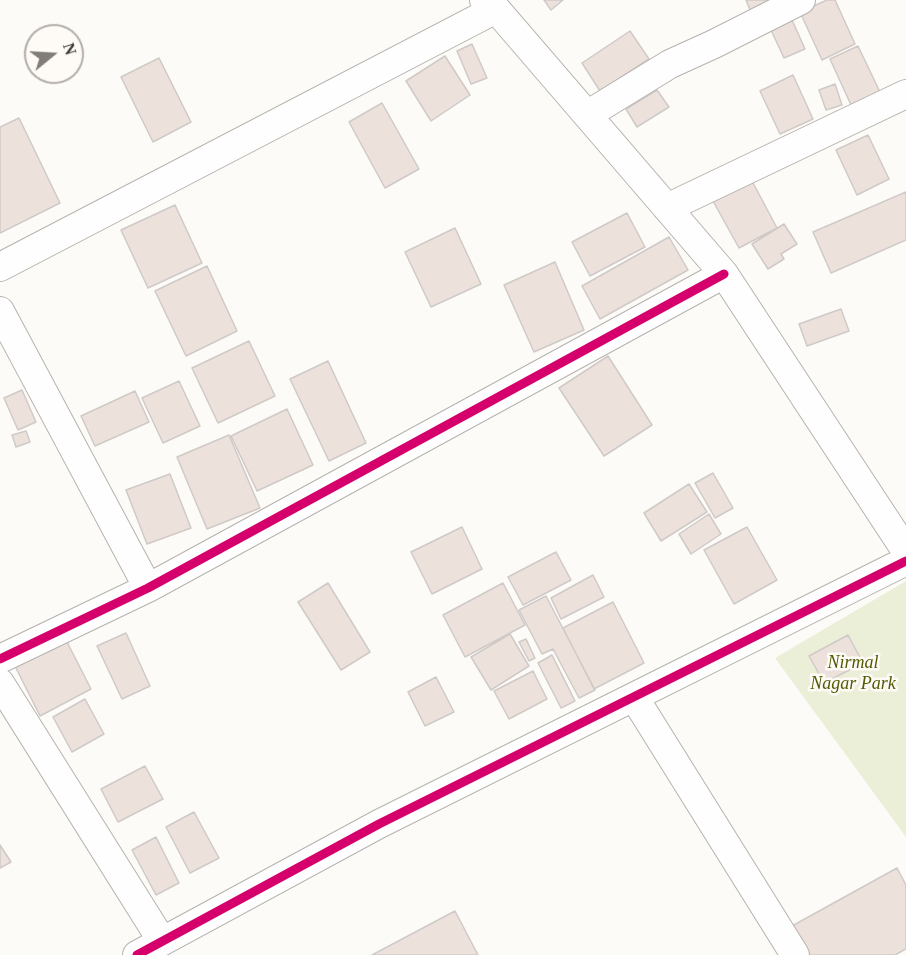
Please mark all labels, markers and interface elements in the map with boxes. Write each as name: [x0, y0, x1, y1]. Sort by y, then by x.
north arrow: [24, 24, 84, 84]
text: N: [60, 41, 80, 57]
park label: Nirmal Nagar Park: [810, 652, 896, 694]

